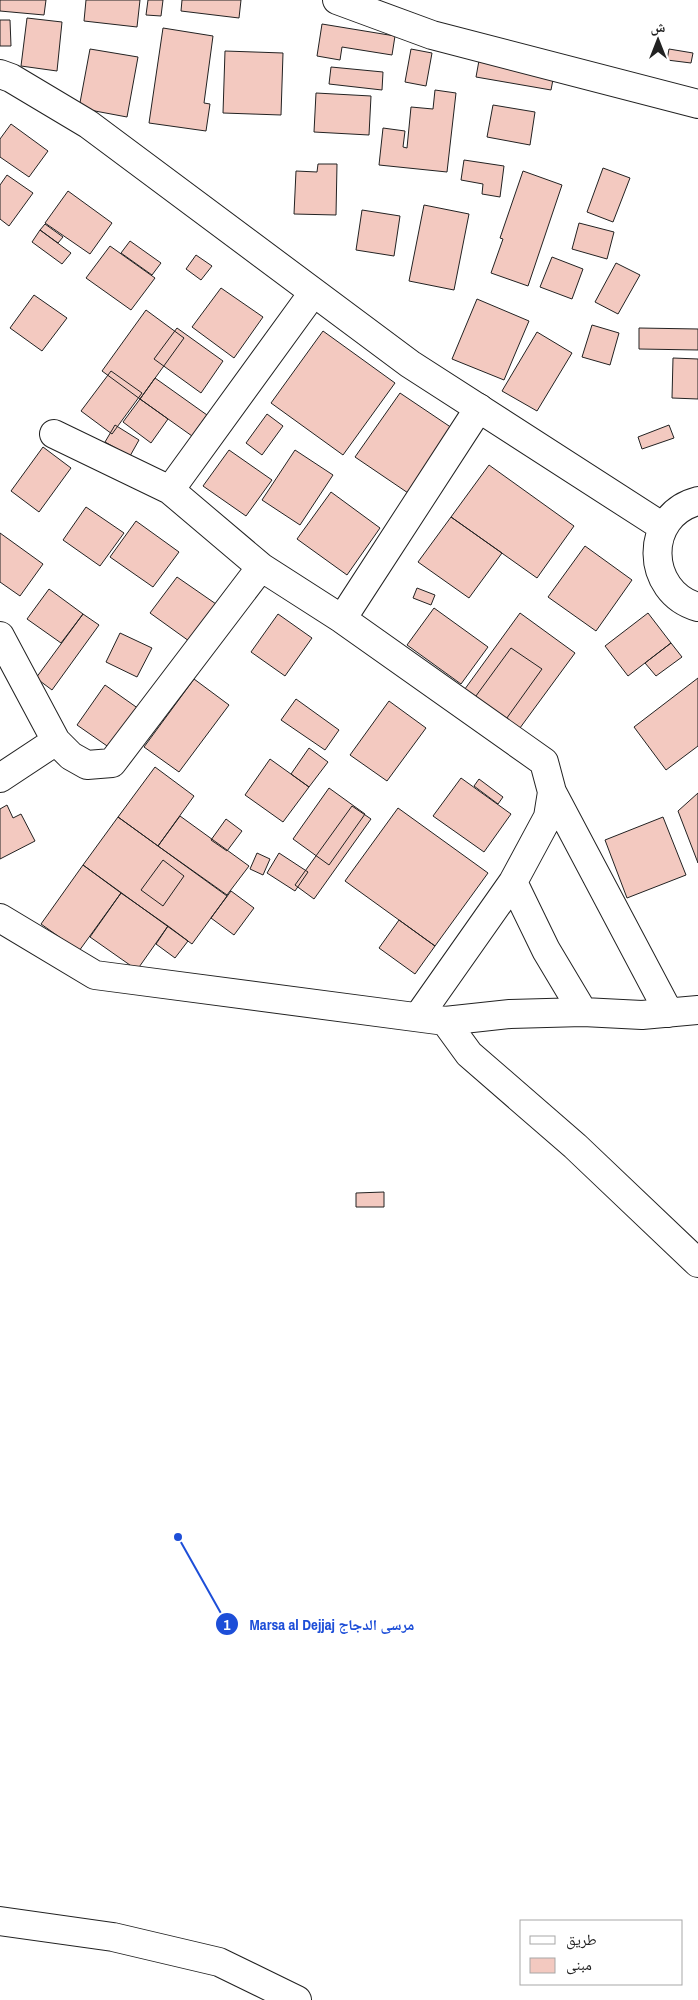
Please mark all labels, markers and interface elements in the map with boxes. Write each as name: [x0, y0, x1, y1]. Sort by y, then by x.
north arrow: [633, 15, 683, 65]
text: ش: [651, 18, 666, 36]
callout: Marsa al Dejjaj مرسى الدجاج: [215, 1609, 425, 1639]
text: 1: [224, 1614, 231, 1635]
text: Marsa al Dejjaj مرسى الدجاج: [250, 1614, 414, 1635]
legend: [520, 1920, 683, 1985]
text: طريق: [566, 1929, 597, 1950]
text: مبنى: [566, 1954, 592, 1975]

